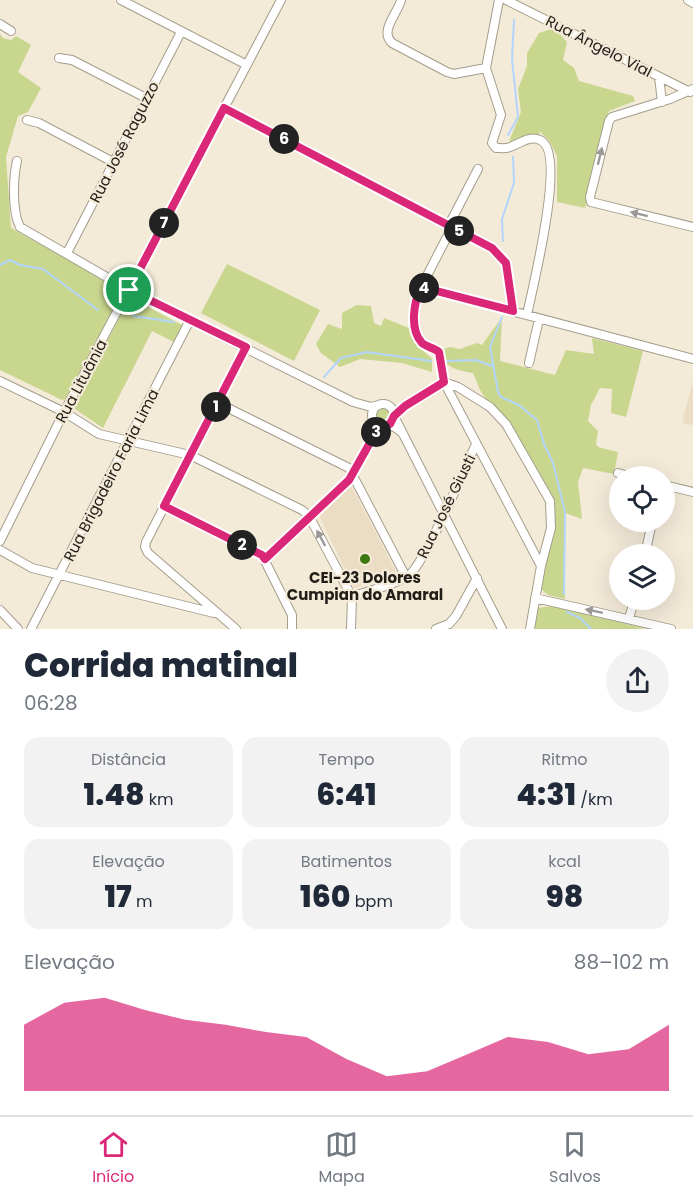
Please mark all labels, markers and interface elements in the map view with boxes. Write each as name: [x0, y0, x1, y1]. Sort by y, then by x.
street label: Rua Ângelo Vial: [542, 10, 656, 82]
street label: Rua José Raguzzo: [84, 78, 164, 206]
pin: 6: [269, 124, 299, 154]
text: 6: [279, 127, 289, 150]
one-way arrow: [596, 147, 605, 165]
pin: 7: [149, 208, 179, 238]
one-way arrow: [630, 208, 649, 218]
text: 7: [160, 211, 168, 234]
pin: 5: [444, 216, 474, 246]
text: 5: [454, 219, 464, 242]
pin: [103, 264, 154, 315]
icon: arrive: [112, 273, 145, 306]
pin: 4: [409, 273, 439, 303]
text: 4: [419, 276, 429, 299]
street label: Rua Lituânia: [50, 336, 112, 426]
street label: Rua Brigadeiro Faria Lima: [58, 385, 164, 565]
pin: 1: [201, 392, 231, 422]
text: 1: [213, 395, 219, 418]
pin: 3: [361, 417, 391, 447]
text: 3: [371, 420, 381, 443]
street label: Rua José Giusti: [412, 450, 480, 562]
map controls: [609, 466, 675, 610]
button: locate: [609, 466, 675, 532]
one-way arrow: [316, 529, 326, 546]
pin: 2: [227, 530, 257, 560]
text: 2: [237, 533, 247, 556]
button: layers: [609, 544, 675, 610]
marker: CEI-23 Dolores Cumpian do Amaral: [358, 552, 372, 566]
place label: CEI-23 Dolores Cumpian do Amaral: [287, 567, 443, 605]
one-way arrow: [585, 606, 603, 616]
text: Corrida matinal: [24, 642, 298, 689]
button: share: [606, 649, 669, 712]
text: 06:28: [24, 689, 78, 717]
text: Distância: [91, 748, 166, 771]
text: Tempo: [318, 748, 375, 771]
text: Ritmo: [541, 748, 588, 771]
text: 1.48: [84, 773, 144, 816]
text: 6:41: [316, 773, 377, 816]
text: 4:31: [516, 773, 576, 816]
text: km: [144, 788, 173, 811]
text: /km: [576, 788, 613, 811]
text: Elevação: [92, 850, 165, 873]
text: Batimentos: [301, 850, 392, 873]
text: kcal: [548, 850, 581, 873]
text: 17: [104, 875, 132, 918]
text: 160: [300, 875, 350, 918]
text: 98: [546, 875, 583, 918]
text: m: [132, 890, 153, 913]
text: bpm: [350, 890, 393, 913]
text: Elevação: [24, 948, 115, 976]
text: 88–102 m: [574, 948, 669, 976]
tab: Início: [92, 1128, 134, 1189]
tab: Mapa: [319, 1128, 365, 1189]
tab: Salvos: [549, 1128, 601, 1189]

